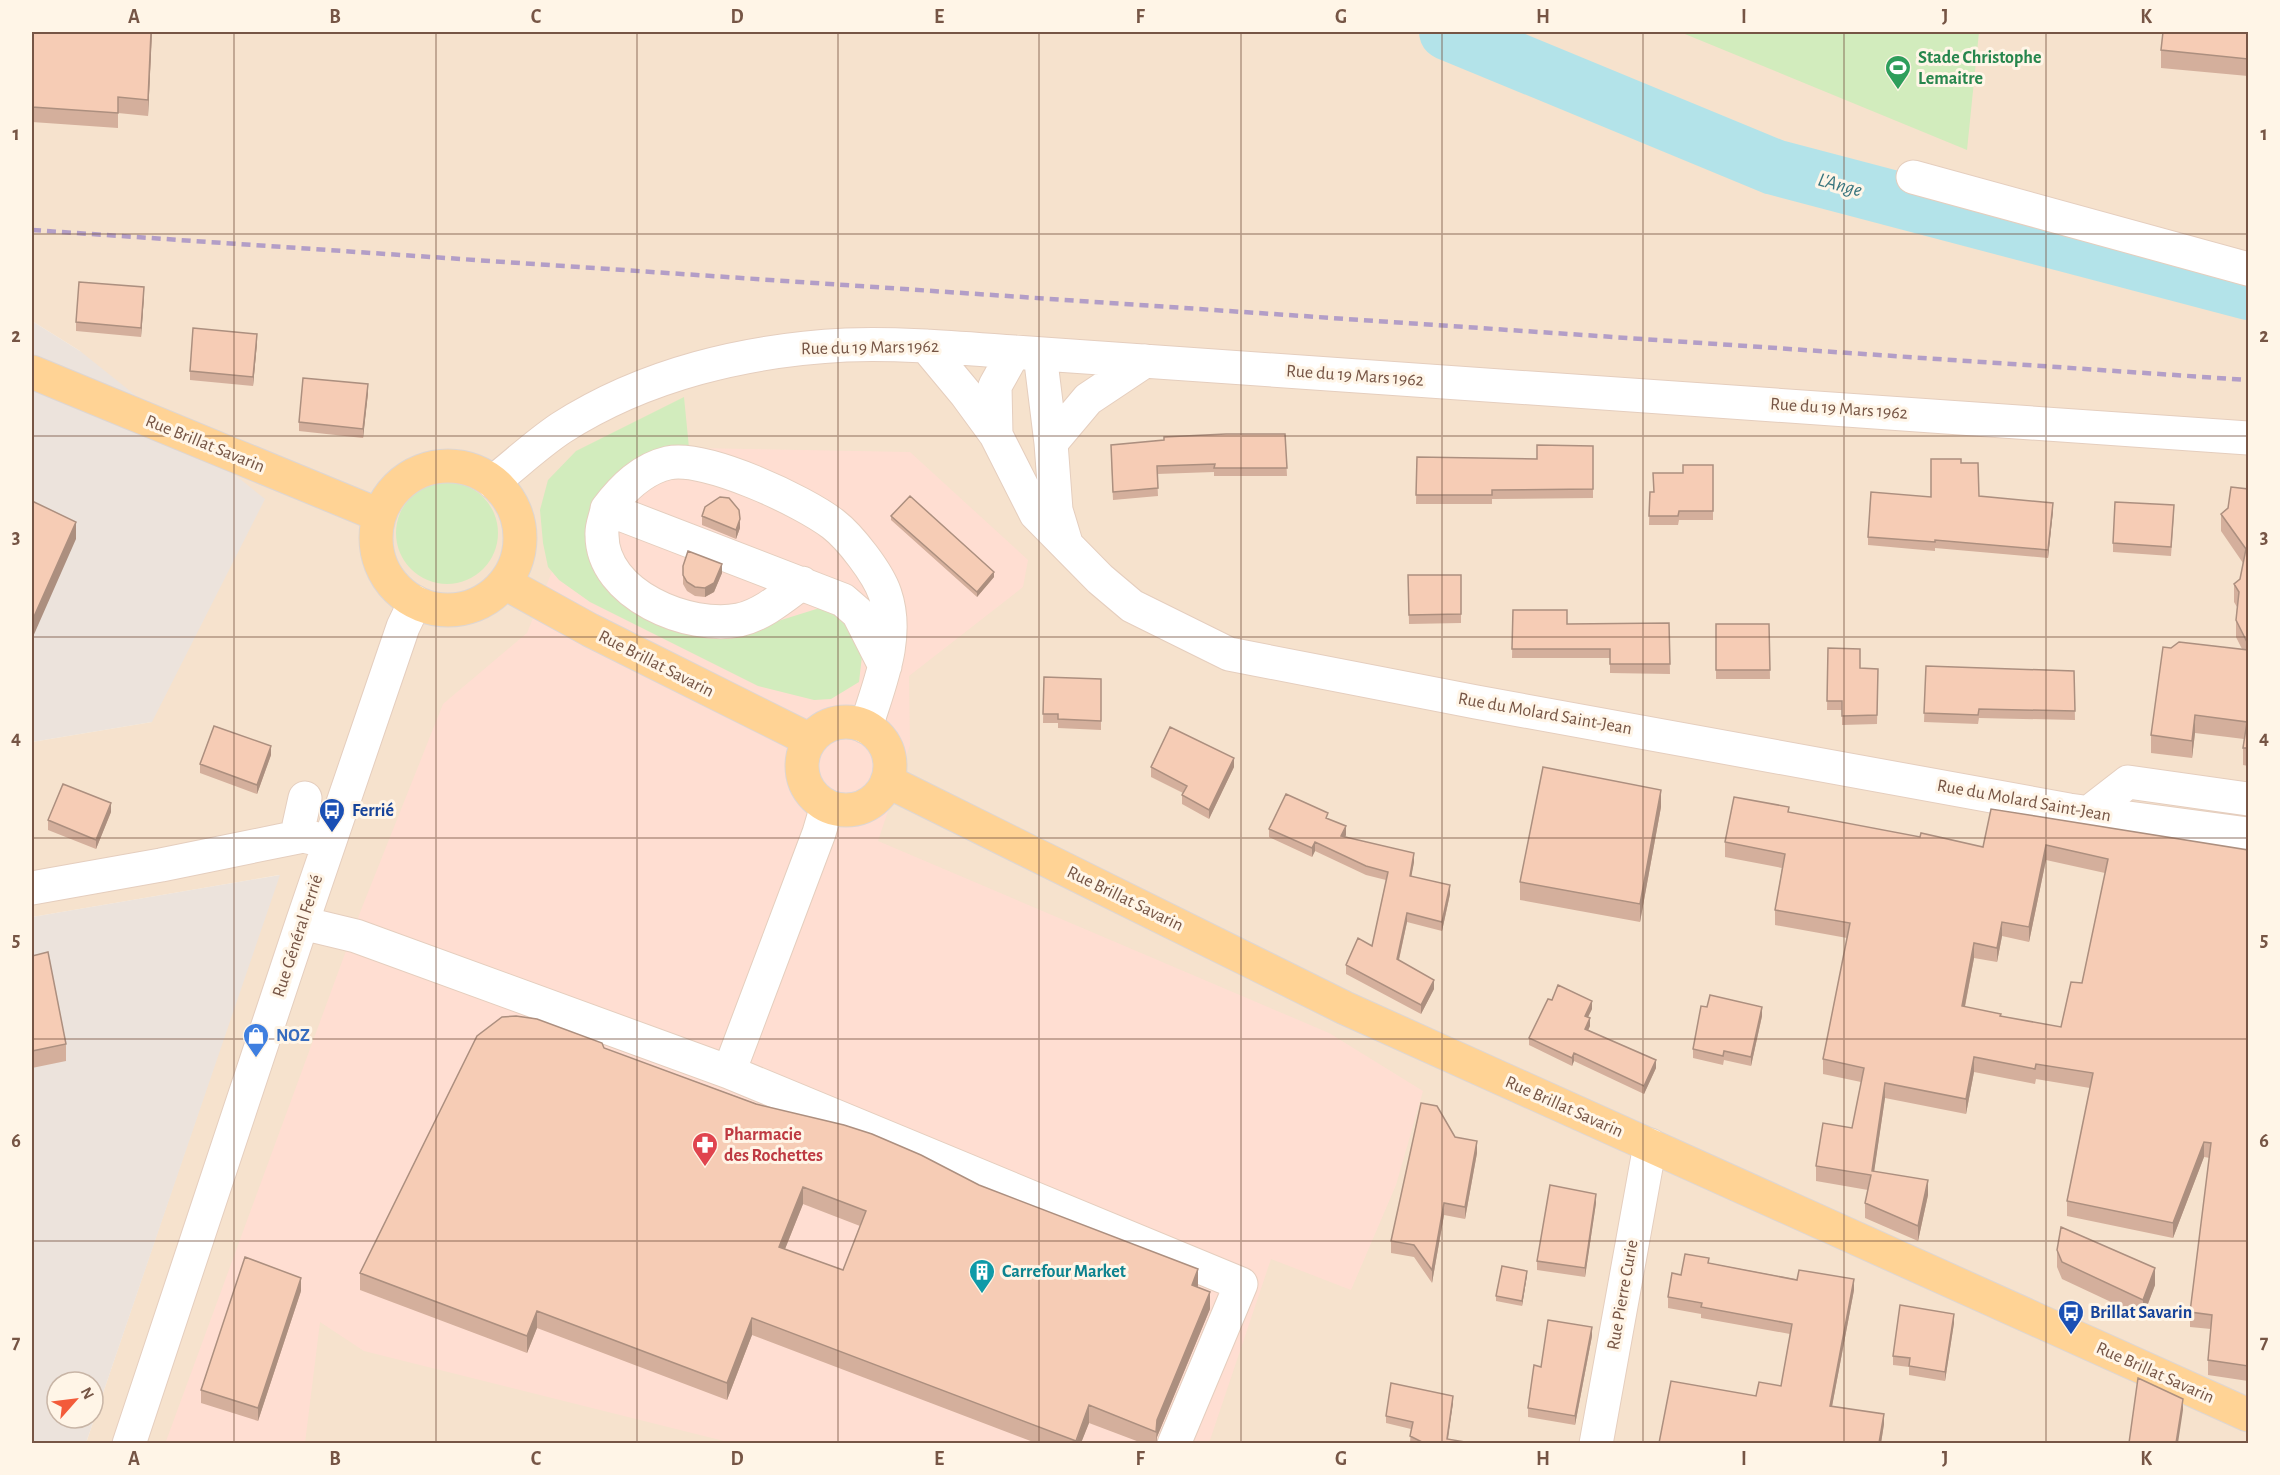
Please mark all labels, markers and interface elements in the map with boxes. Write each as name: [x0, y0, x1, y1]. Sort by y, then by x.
text: A: [128, 7, 140, 27]
text: B: [329, 7, 341, 27]
text: C: [531, 7, 542, 27]
text: D: [730, 7, 744, 27]
text: E: [934, 7, 944, 27]
text: F: [1135, 7, 1145, 27]
text: G: [1335, 7, 1347, 27]
text: H: [1536, 7, 1550, 27]
text: I: [1741, 7, 1747, 27]
text: J: [1942, 7, 1948, 27]
text: K: [2140, 7, 2152, 27]
place label: Stade Christophe Lemaitre: [1918, 49, 2041, 88]
sports icon: Stade Christophe Lemaitre: [1883, 53, 1913, 91]
text: 1: [12, 124, 20, 144]
text: 1: [2260, 124, 2268, 144]
water label: L'Ange: [1816, 170, 1865, 201]
text: 2: [11, 326, 21, 346]
text: 2: [2259, 326, 2269, 346]
street label: Rue du 19 Mars 1962: [801, 338, 939, 358]
street label: Rue du 19 Mars 1962: [1286, 362, 1424, 390]
street label: Rue du 19 Mars 1962: [1770, 395, 1908, 423]
street label: Rue Brillat Savarin: [143, 412, 267, 476]
text: 3: [12, 527, 20, 547]
text: 3: [2260, 527, 2268, 547]
street label: Rue Brillat Savarin: [595, 627, 717, 701]
street label: Rue du Molard Saint-Jean: [1457, 690, 1633, 738]
text: 4: [11, 728, 21, 748]
text: 4: [2259, 728, 2269, 748]
street label: Rue du Molard Saint-Jean: [1936, 777, 2112, 825]
bus stop icon: Ferrié: [317, 796, 347, 834]
place label: Ferrié: [352, 802, 394, 820]
street label: Rue Brillat Savarin: [1064, 863, 1186, 935]
street label: Rue Général Ferrié: [270, 873, 326, 999]
text: 5: [12, 930, 20, 950]
text: 5: [2260, 930, 2268, 950]
shop icon: NOZ: [241, 1021, 271, 1059]
place label: NOZ: [276, 1027, 310, 1045]
street label: Rue Brillat Savarin: [1502, 1073, 1626, 1141]
place label: Pharmacie des Rochettes: [724, 1126, 823, 1165]
pharmacy icon: Pharmacie des Rochettes: [690, 1130, 720, 1168]
text: 6: [11, 1131, 21, 1151]
text: 6: [2259, 1131, 2269, 1151]
street label: Rue Pierre Curie: [1604, 1239, 1642, 1351]
building icon: Carrefour Market: [967, 1257, 997, 1295]
place label: Carrefour Market: [1002, 1263, 1126, 1281]
bus stop icon: Brillat Savarin: [2056, 1298, 2086, 1336]
place label: Brillat Savarin: [2090, 1304, 2192, 1322]
text: 7: [12, 1332, 21, 1352]
text: 7: [2260, 1332, 2269, 1352]
street label: Rue Brillat Savarin: [2093, 1339, 2217, 1407]
north arrow: [45, 1370, 105, 1430]
text: N: [78, 1385, 97, 1402]
text: A: [128, 1449, 140, 1469]
text: B: [329, 1449, 341, 1469]
text: C: [531, 1449, 542, 1469]
text: D: [730, 1449, 744, 1469]
text: E: [934, 1449, 944, 1469]
text: F: [1135, 1449, 1145, 1469]
text: G: [1335, 1449, 1347, 1469]
text: H: [1536, 1449, 1550, 1469]
text: I: [1741, 1449, 1747, 1469]
text: J: [1942, 1449, 1948, 1469]
text: K: [2140, 1449, 2152, 1469]

